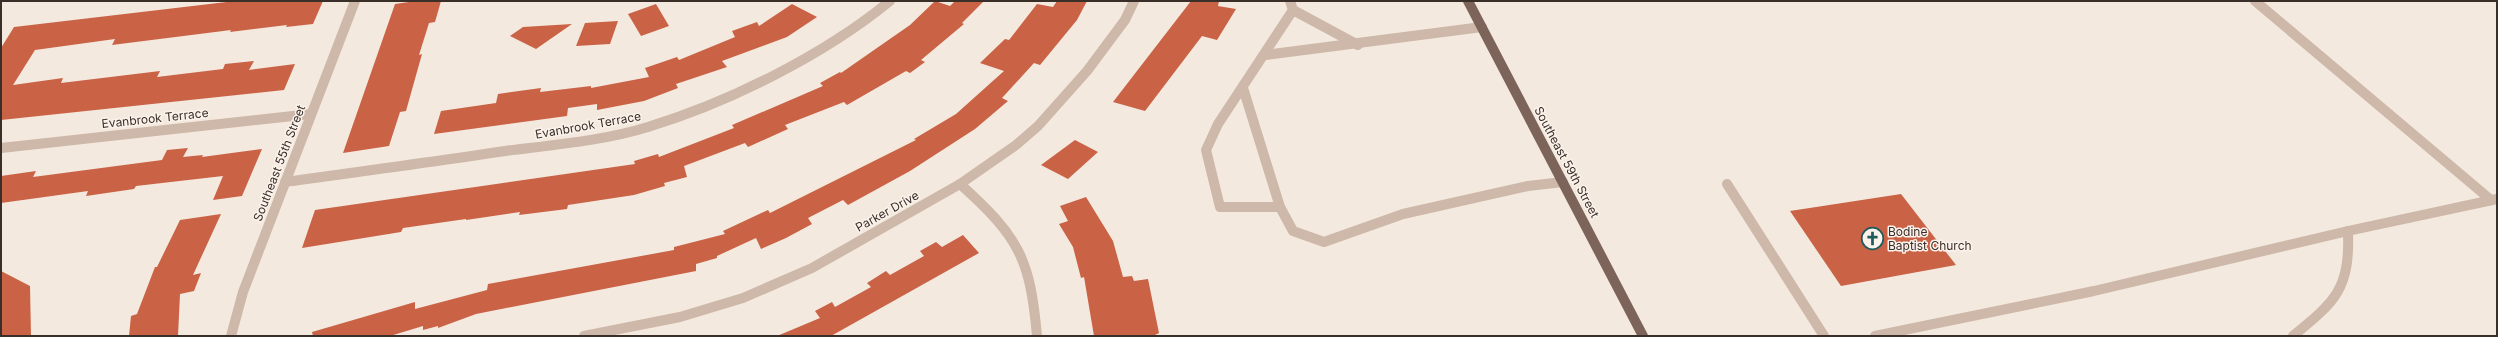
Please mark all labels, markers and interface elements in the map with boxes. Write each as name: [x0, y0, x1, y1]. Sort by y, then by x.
street label: Southeast 55th Street: [250, 103, 308, 223]
street label: Southeast 59th Street: [1531, 104, 1603, 220]
street label: Evanbrook Terrace: [101, 105, 209, 131]
street label: Evanbrook Terrace: [534, 108, 642, 142]
street label: Parker Drive: [853, 187, 921, 235]
place label: Bodine Baptist Church: [1888, 224, 1972, 253]
church icon: Bodine Baptist Church: [1859, 225, 1885, 251]

